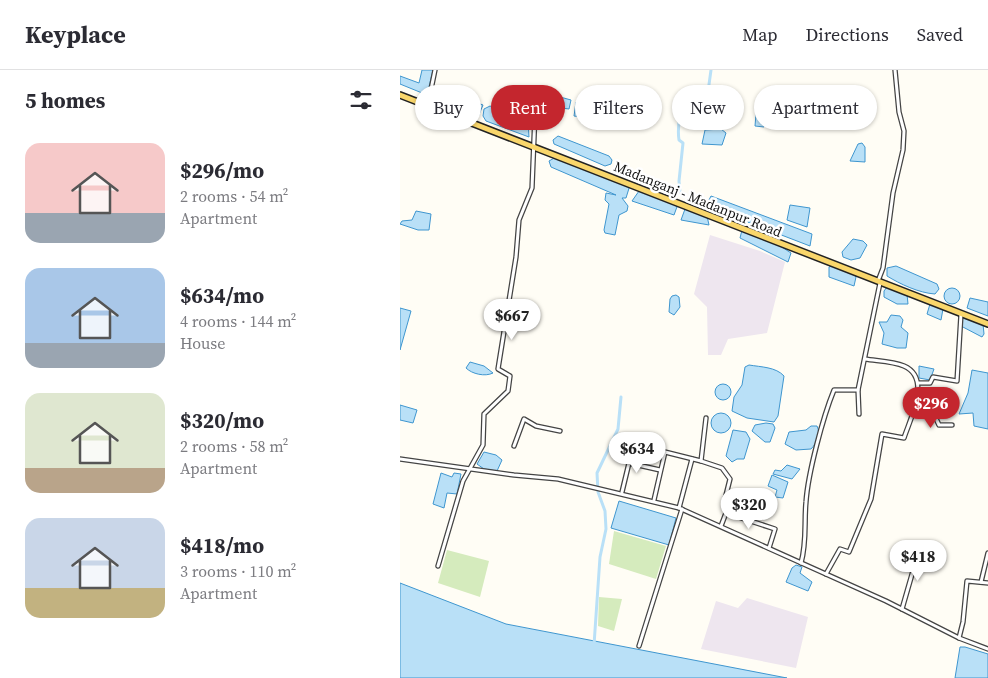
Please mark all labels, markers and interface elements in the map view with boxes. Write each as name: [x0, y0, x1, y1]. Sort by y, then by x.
text: Keyplace: [25, 18, 126, 51]
text: Map: [742, 22, 778, 47]
text: Directions: [806, 22, 889, 47]
text: Saved: [917, 22, 963, 47]
chip: Buy: [415, 85, 481, 130]
chip: Rent: [491, 85, 565, 130]
chip: Filters: [575, 85, 662, 130]
chip: New: [672, 85, 744, 130]
chip: Apartment: [754, 85, 877, 130]
text: 5 homes: [25, 86, 105, 115]
icon: filters: [347, 86, 375, 114]
text: $296/mo: [180, 156, 264, 185]
street label: Madanganj - Madanpur Road: [611, 156, 785, 242]
icon: home: [65, 163, 125, 223]
text: 2 rooms · 54 m²: [180, 185, 288, 207]
text: Apartment: [180, 207, 257, 229]
text: $634/mo: [180, 281, 264, 310]
icon: home: [65, 288, 125, 348]
pin: $667: [482, 298, 542, 341]
text: $667: [495, 304, 529, 326]
text: 4 rooms · 144 m²: [180, 310, 296, 332]
text: House: [180, 332, 225, 354]
pin: $296: [901, 386, 961, 429]
text: $296: [914, 392, 948, 414]
text: $320/mo: [180, 406, 264, 435]
icon: home: [65, 413, 125, 473]
pin: $634: [607, 432, 667, 474]
text: 2 rooms · 58 m²: [180, 435, 288, 457]
text: $634: [620, 437, 654, 459]
text: Apartment: [180, 457, 257, 479]
pin: $320: [719, 488, 779, 530]
text: $320: [732, 493, 766, 515]
text: $418/mo: [180, 531, 264, 560]
icon: home: [65, 538, 125, 598]
pin: $418: [888, 540, 948, 582]
text: $418: [901, 545, 935, 567]
text: 3 rooms · 110 m²: [180, 560, 296, 582]
text: Apartment: [180, 582, 257, 604]

